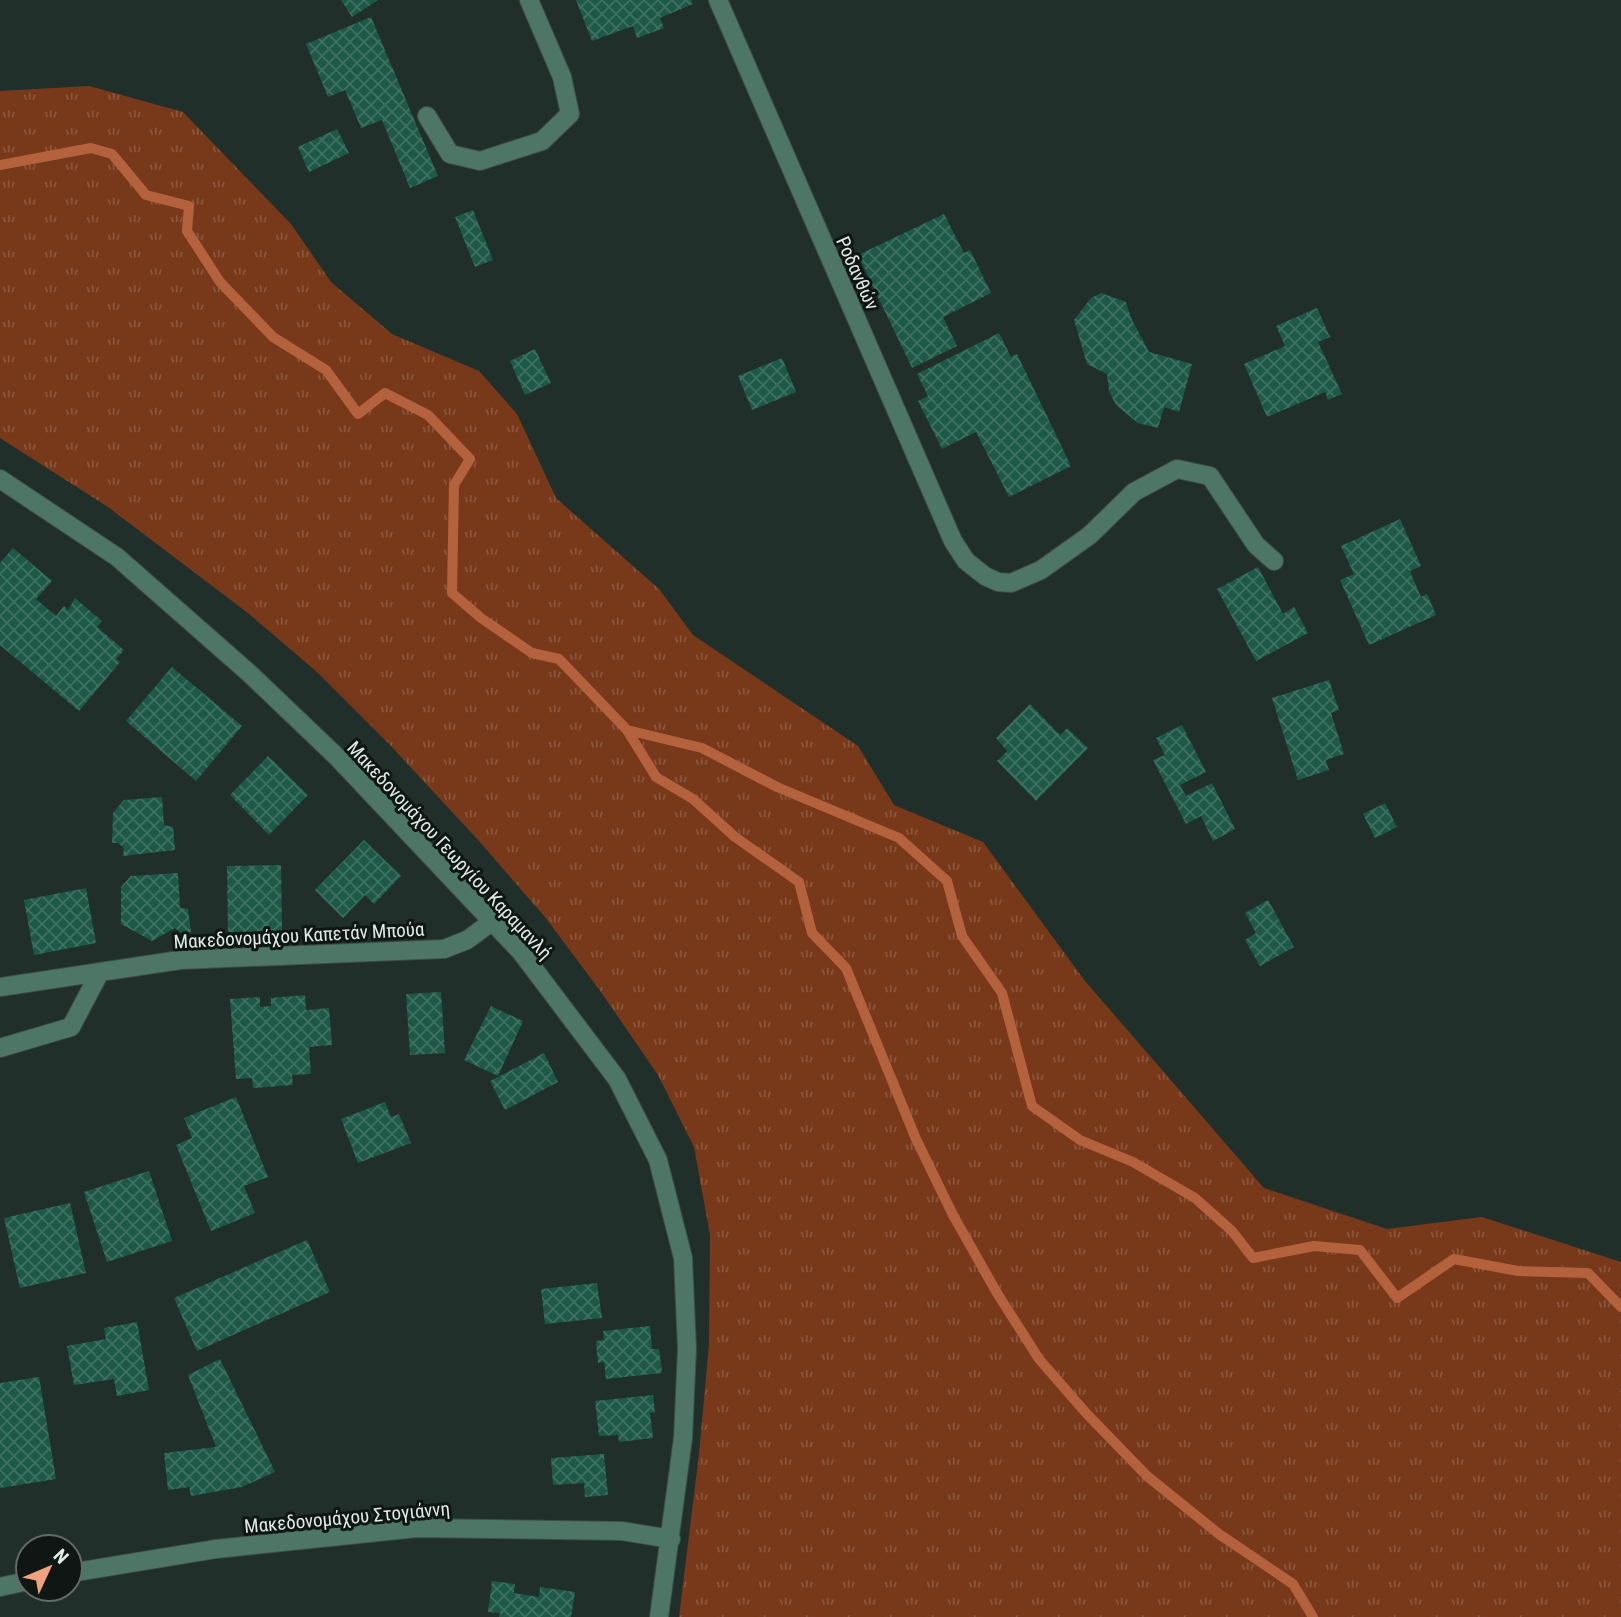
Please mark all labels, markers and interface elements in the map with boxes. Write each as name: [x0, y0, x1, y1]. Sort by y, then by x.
street label: Ροδανθών: [831, 233, 884, 314]
street label: Μακεδονομάχου Γεωργίου Καραμανλή: [342, 736, 557, 964]
street label: Μακεδονομάχου Καπετάν Μπούα: [173, 917, 425, 954]
street label: Μακεδονομάχου Στογιάννη: [243, 1497, 451, 1538]
north arrow: [14, 1533, 84, 1603]
text: N: [49, 1544, 73, 1569]

